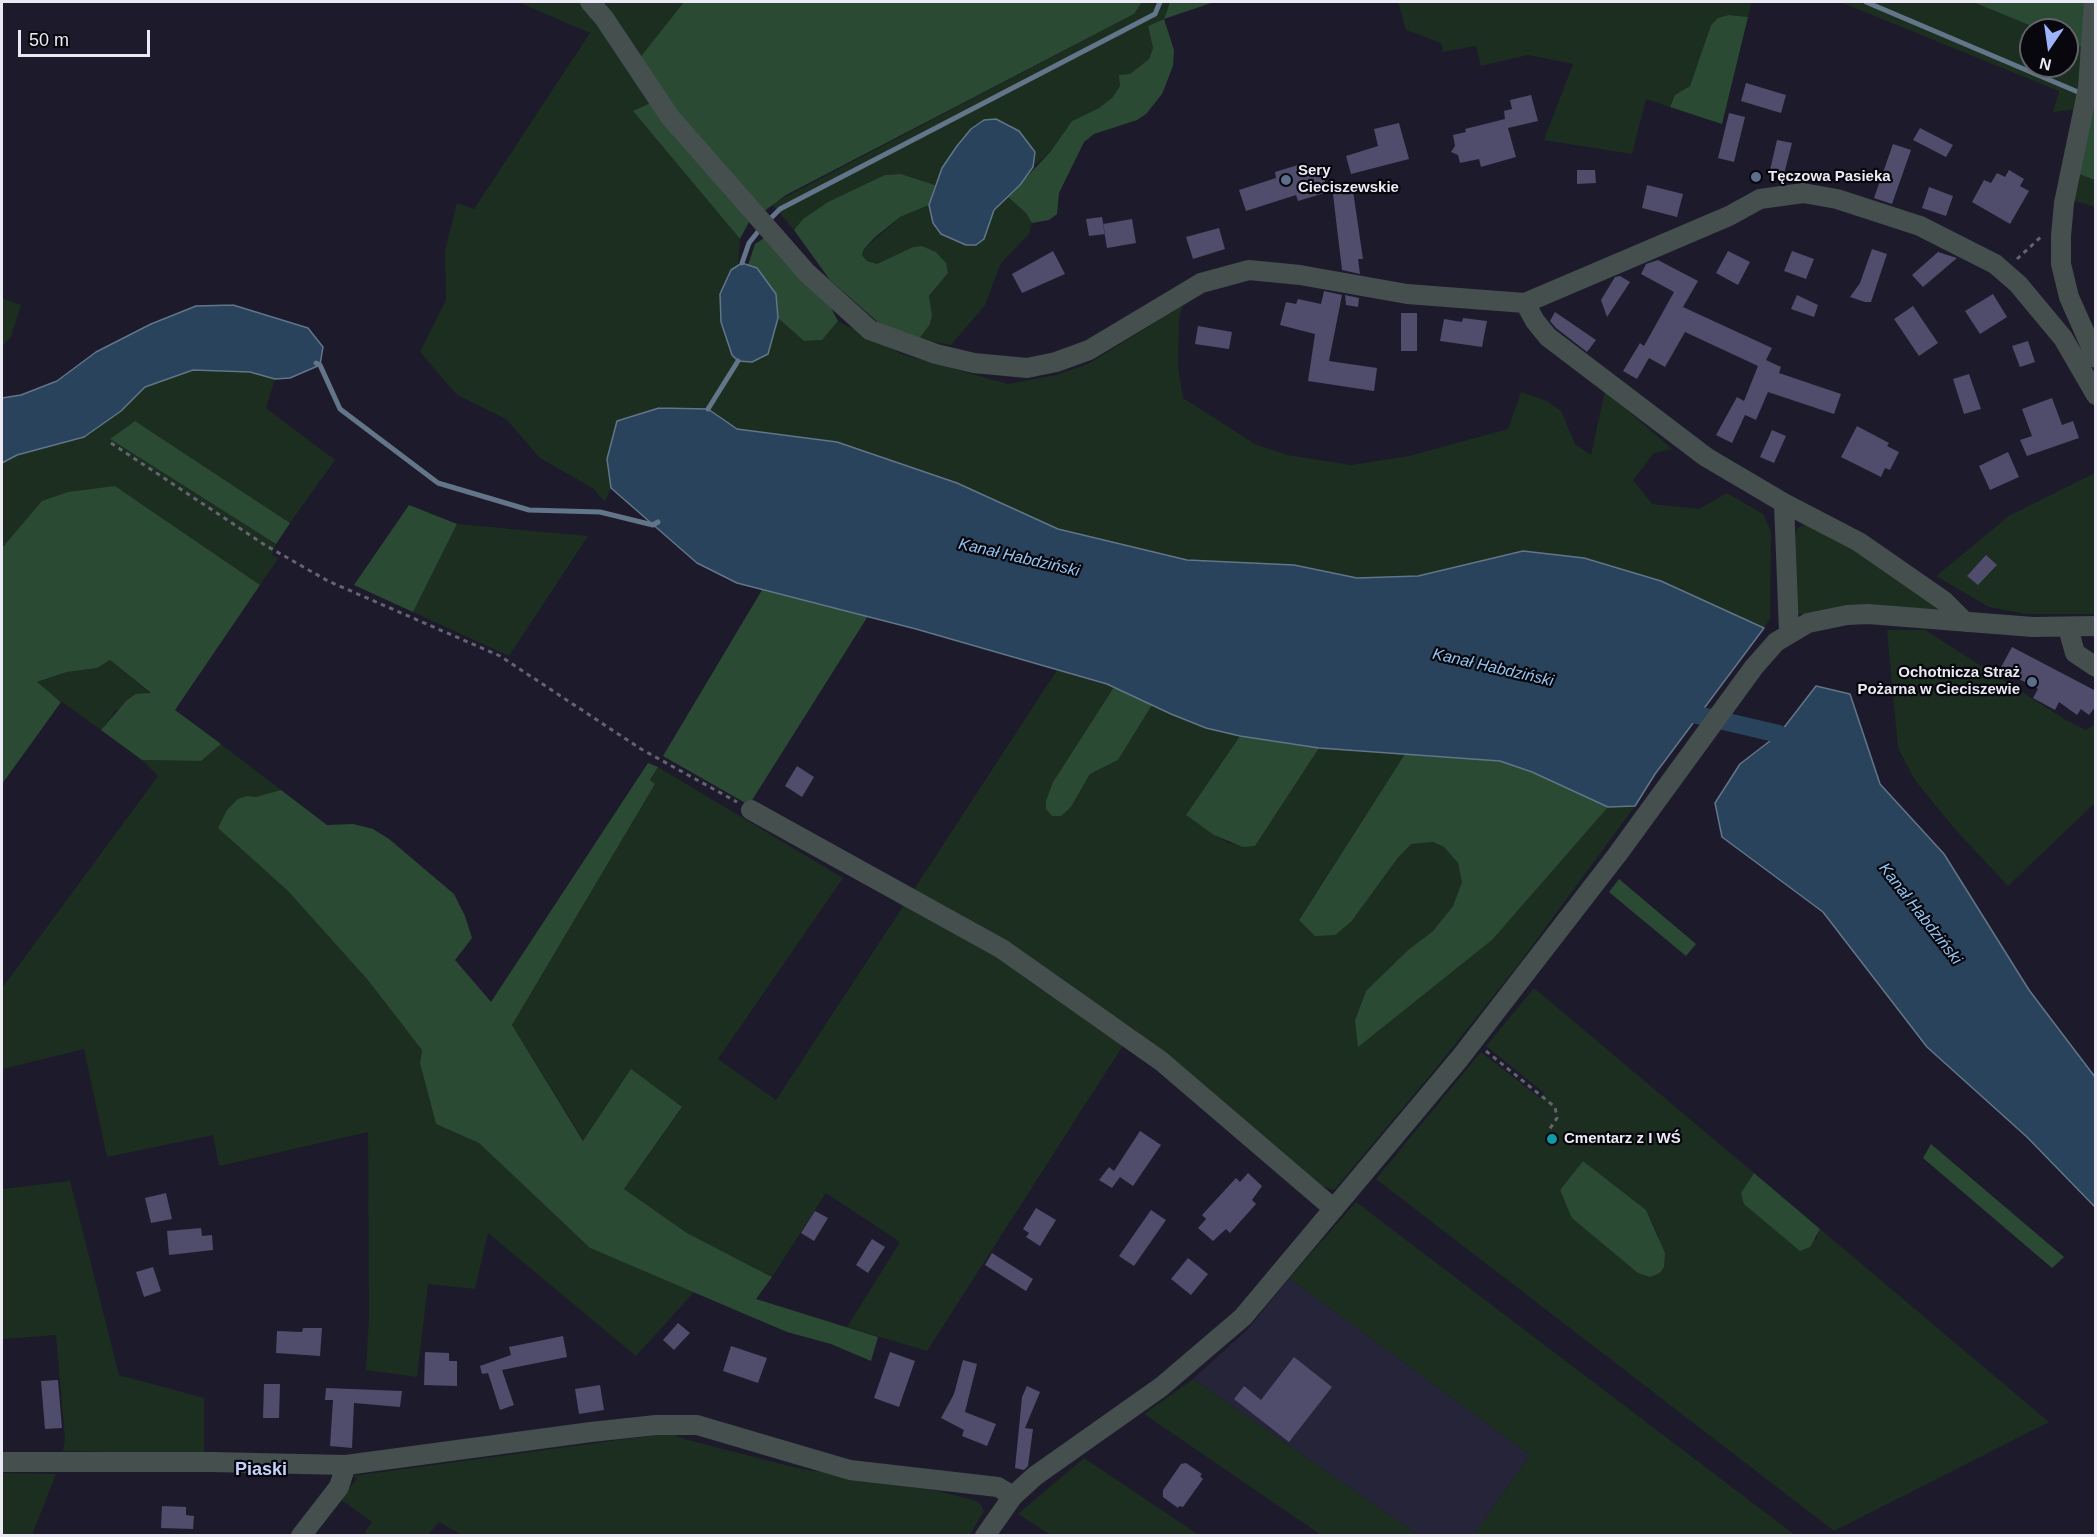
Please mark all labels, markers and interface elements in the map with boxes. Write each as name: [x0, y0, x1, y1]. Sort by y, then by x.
scale bar: [21, 18, 153, 56]
north arrow: [2019, 18, 2079, 78]
text: 50 m: [29, 30, 69, 50]
text: N: [2038, 54, 2053, 74]
place label: Sery Cieciszewskie: [1298, 162, 1399, 197]
place label: Tęczowa Pasieka: [1768, 168, 1891, 186]
marker: Tęczowa Pasieka: [1749, 170, 1763, 184]
marker: Sery Cieciszewskie: [1279, 173, 1293, 187]
water label: Kanał Habdziński: [957, 535, 1081, 581]
water label: Kanał Habdziński: [1431, 645, 1555, 691]
place label: Ochotnicza Straż Pożarna w Cieciszewie: [1857, 664, 2020, 699]
marker: Ochotnicza Straż Pożarna w Cieciszewie: [2025, 675, 2039, 689]
water label: Kanał Habdziński: [1874, 859, 1966, 969]
place label: Cmentarz z I WŚ: [1564, 1130, 1681, 1148]
marker: Cmentarz z I WŚ: [1545, 1132, 1559, 1146]
district label: Piaski: [235, 1459, 287, 1481]

